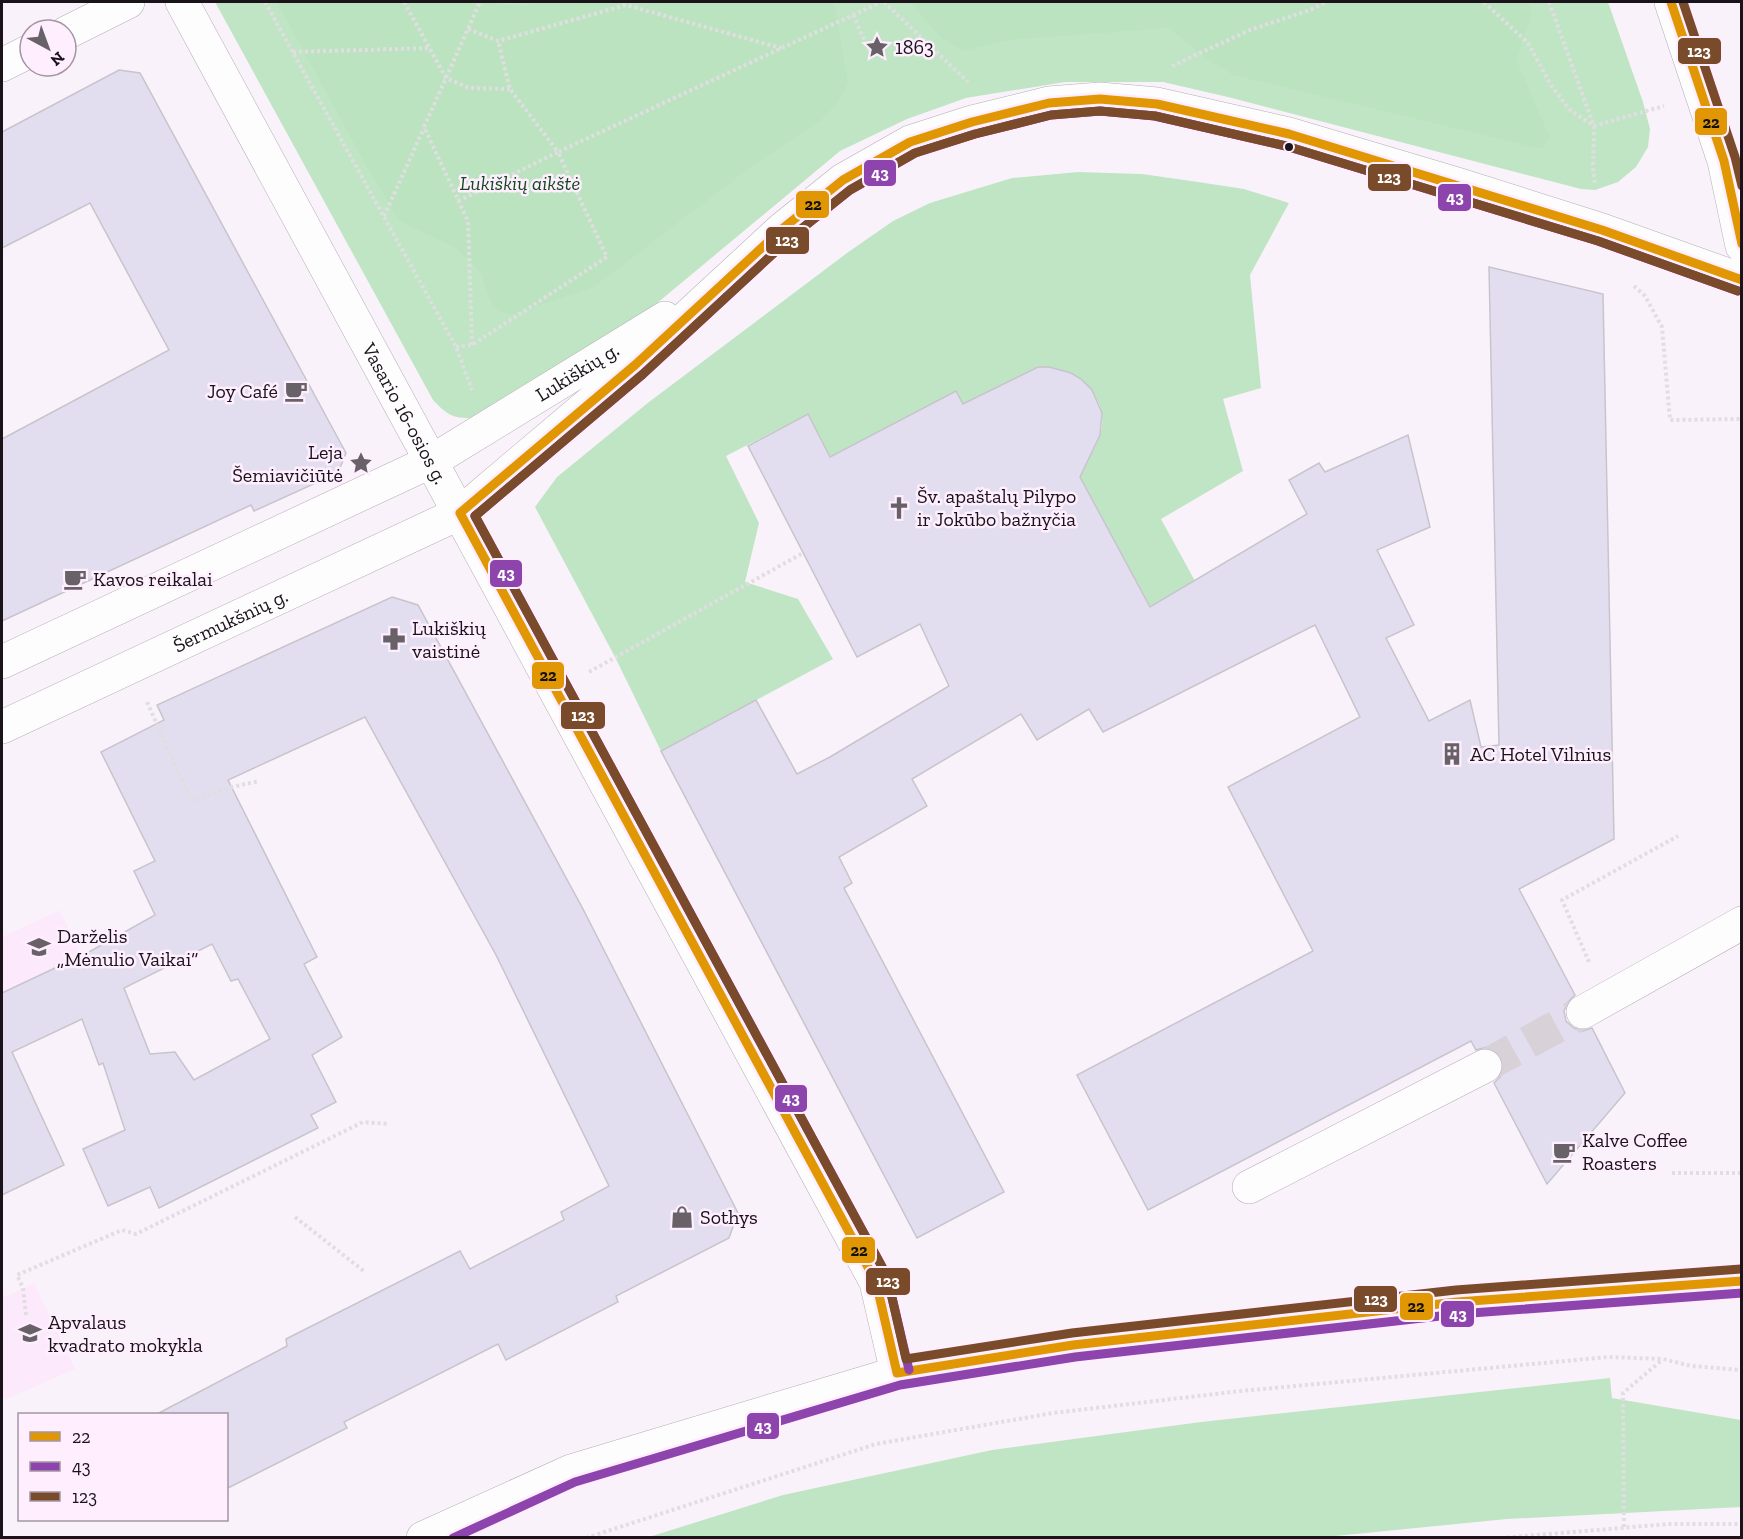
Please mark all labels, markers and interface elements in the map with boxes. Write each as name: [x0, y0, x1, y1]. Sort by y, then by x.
north arrow: [18, 18, 78, 78]
place icon: 1863: [864, 34, 890, 60]
place label: 1863: [895, 35, 934, 59]
line badge: 123: [1677, 37, 1722, 65]
text: 123: [1687, 42, 1711, 61]
text: N: [47, 48, 68, 70]
line badge: 22: [1694, 107, 1728, 136]
text: 22: [1702, 113, 1720, 132]
unlabelled marker: [1283, 141, 1295, 153]
line badge: 43: [863, 159, 897, 187]
line badge: 123: [1367, 163, 1412, 192]
text: 43: [871, 164, 889, 183]
text: 123: [1377, 168, 1401, 187]
park label: Lukiškių aikštė: [460, 171, 580, 195]
line badge: 43: [1437, 183, 1472, 212]
text: 43: [1446, 188, 1464, 207]
line badge: 22: [795, 190, 830, 219]
text: 22: [804, 195, 822, 214]
line badge: 123: [765, 226, 810, 255]
text: 123: [775, 231, 799, 250]
street label: Lukiškių g.: [531, 337, 623, 407]
street label: Vasario 16-osios g.: [357, 338, 453, 488]
cafe icon: Joy Café: [283, 378, 309, 404]
place label: Joy Café: [207, 379, 278, 403]
place label: Leja Šemiavičiūtė: [232, 440, 343, 487]
place icon: Leja Šemiavičiūtė: [348, 450, 374, 476]
place label: Šv. apaštalų Pilypo ir Jokūbo bažnyčia: [917, 484, 1076, 531]
church icon: Šv. apaštalų Pilypo ir Jokūbo bažnyčia: [886, 495, 912, 521]
line badge: 43: [489, 559, 523, 588]
text: 43: [497, 564, 515, 583]
cafe icon: Kavos reikalai: [62, 566, 88, 592]
place label: Kavos reikalai: [93, 567, 213, 591]
street label: Šermukšnių g.: [169, 583, 292, 657]
place label: Lukiškių vaistinė: [412, 616, 487, 663]
pharmacy icon: Lukiškių vaistinė: [381, 626, 407, 652]
line badge: 22: [531, 661, 565, 690]
text: 22: [539, 666, 557, 685]
line badge: 123: [560, 701, 606, 730]
text: 123: [571, 706, 595, 725]
building icon: AC Hotel Vilnius: [1439, 741, 1465, 767]
place label: AC Hotel Vilnius: [1470, 742, 1611, 766]
place label: Darželis „Mėnulio Vaikai“: [57, 924, 198, 971]
school or university icon: Darželis „Mėnulio Vaikai“: [26, 934, 52, 960]
line badge: 43: [774, 1084, 808, 1113]
text: 43: [782, 1089, 800, 1108]
place label: Kalve Coffee Roasters: [1582, 1128, 1687, 1175]
cafe icon: Kalve Coffee Roasters: [1551, 1139, 1577, 1165]
shop icon: Sothys: [669, 1204, 695, 1230]
place label: Sothys: [700, 1205, 758, 1229]
line badge: 22: [841, 1236, 876, 1264]
text: 22: [850, 1241, 868, 1260]
line badge: 123: [865, 1267, 911, 1296]
text: 123: [876, 1272, 900, 1291]
line badge: 123: [1353, 1285, 1398, 1313]
text: 123: [1364, 1290, 1388, 1309]
line badge: 22: [1399, 1292, 1434, 1321]
text: 22: [1407, 1297, 1425, 1316]
line badge: 43: [1440, 1300, 1475, 1328]
text: 43: [1449, 1305, 1467, 1324]
place label: Apvalaus kvadrato mokykla: [48, 1310, 203, 1357]
school or university icon: Apvalaus kvadrato mokykla: [17, 1320, 43, 1346]
line badge: 43: [746, 1412, 780, 1440]
legend: [18, 1413, 228, 1521]
text: 43: [754, 1417, 772, 1436]
text: 22: [72, 1426, 91, 1448]
text: 43: [72, 1456, 91, 1478]
text: 123: [72, 1486, 97, 1508]

